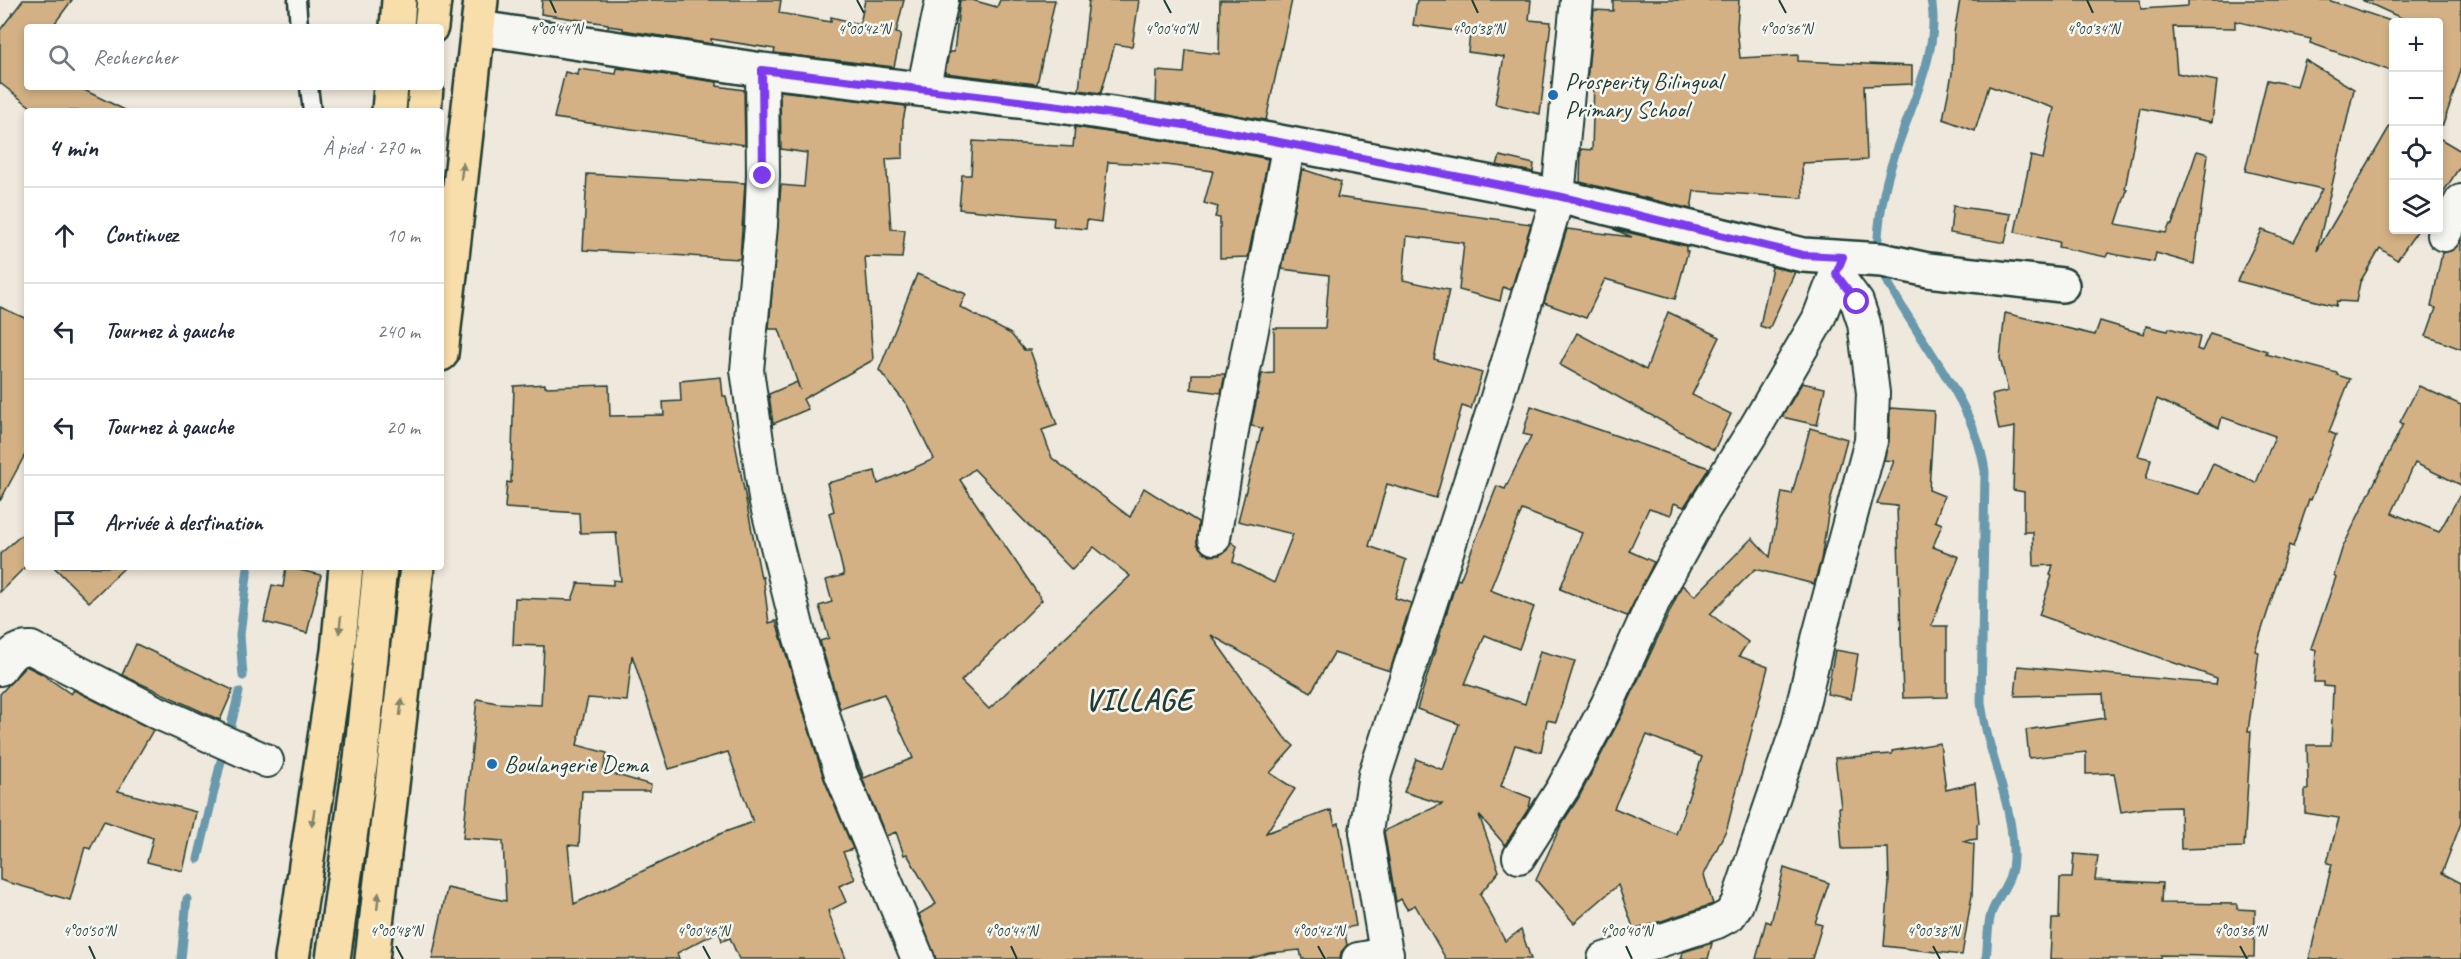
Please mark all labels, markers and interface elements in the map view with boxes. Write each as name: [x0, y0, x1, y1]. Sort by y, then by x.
map controls: [2389, 18, 2443, 234]
button: +: [2389, 18, 2443, 72]
text: 4°00'44"N: [530, 20, 585, 39]
text: 4°00'42"N: [838, 20, 893, 39]
text: 4°00'40"N: [1145, 20, 1200, 39]
text: 4°00'38"N: [1452, 20, 1507, 39]
text: 4°00'36"N: [1760, 20, 1815, 39]
text: 4°00'34"N: [2067, 20, 2122, 39]
search box: [24, 24, 444, 90]
icon: search: [45, 41, 78, 74]
text: Rechercher: [93, 43, 177, 71]
place label: Prosperity Bilingual Primary School: [1565, 66, 1726, 124]
button: −: [2389, 72, 2443, 126]
marker: Prosperity Bilingual Primary School: [1546, 88, 1560, 102]
button: locate: [2389, 126, 2443, 180]
text: 4 min: [48, 131, 98, 164]
text: À pied · 270 m: [323, 135, 420, 160]
one-way arrow: [457, 162, 467, 181]
route end: [749, 162, 775, 188]
button: layers: [2389, 180, 2443, 234]
icon: ahead: [48, 219, 81, 252]
text: Continuez: [105, 221, 178, 249]
text: 10 m: [386, 223, 420, 248]
route start: [1843, 288, 1869, 314]
icon: left: [48, 315, 81, 348]
text: Tournez à gauche: [105, 317, 233, 345]
text: 240 m: [377, 319, 420, 344]
icon: left: [48, 411, 81, 444]
text: Tournez à gauche: [105, 413, 233, 441]
text: 20 m: [386, 415, 420, 440]
icon: arrive: [48, 507, 81, 540]
text: Arrivée à destination: [105, 509, 263, 537]
one-way arrow: [335, 616, 345, 635]
district label: VILLAGE: [1085, 681, 1196, 719]
one-way arrow: [396, 698, 405, 717]
place label: Boulangerie Dema: [504, 749, 649, 779]
marker: Boulangerie Dema: [485, 757, 499, 771]
one-way arrow: [308, 809, 317, 828]
one-way arrow: [374, 891, 383, 910]
text: 4°00'50"N: [63, 922, 118, 941]
text: 4°00'48"N: [370, 922, 425, 941]
text: 4°00'46"N: [677, 922, 732, 941]
text: 4°00'44"N: [985, 922, 1040, 941]
text: 4°00'42"N: [1292, 922, 1347, 941]
text: 4°00'40"N: [1600, 922, 1655, 941]
text: 4°00'38"N: [1907, 922, 1962, 941]
text: 4°00'36"N: [2214, 922, 2269, 941]

